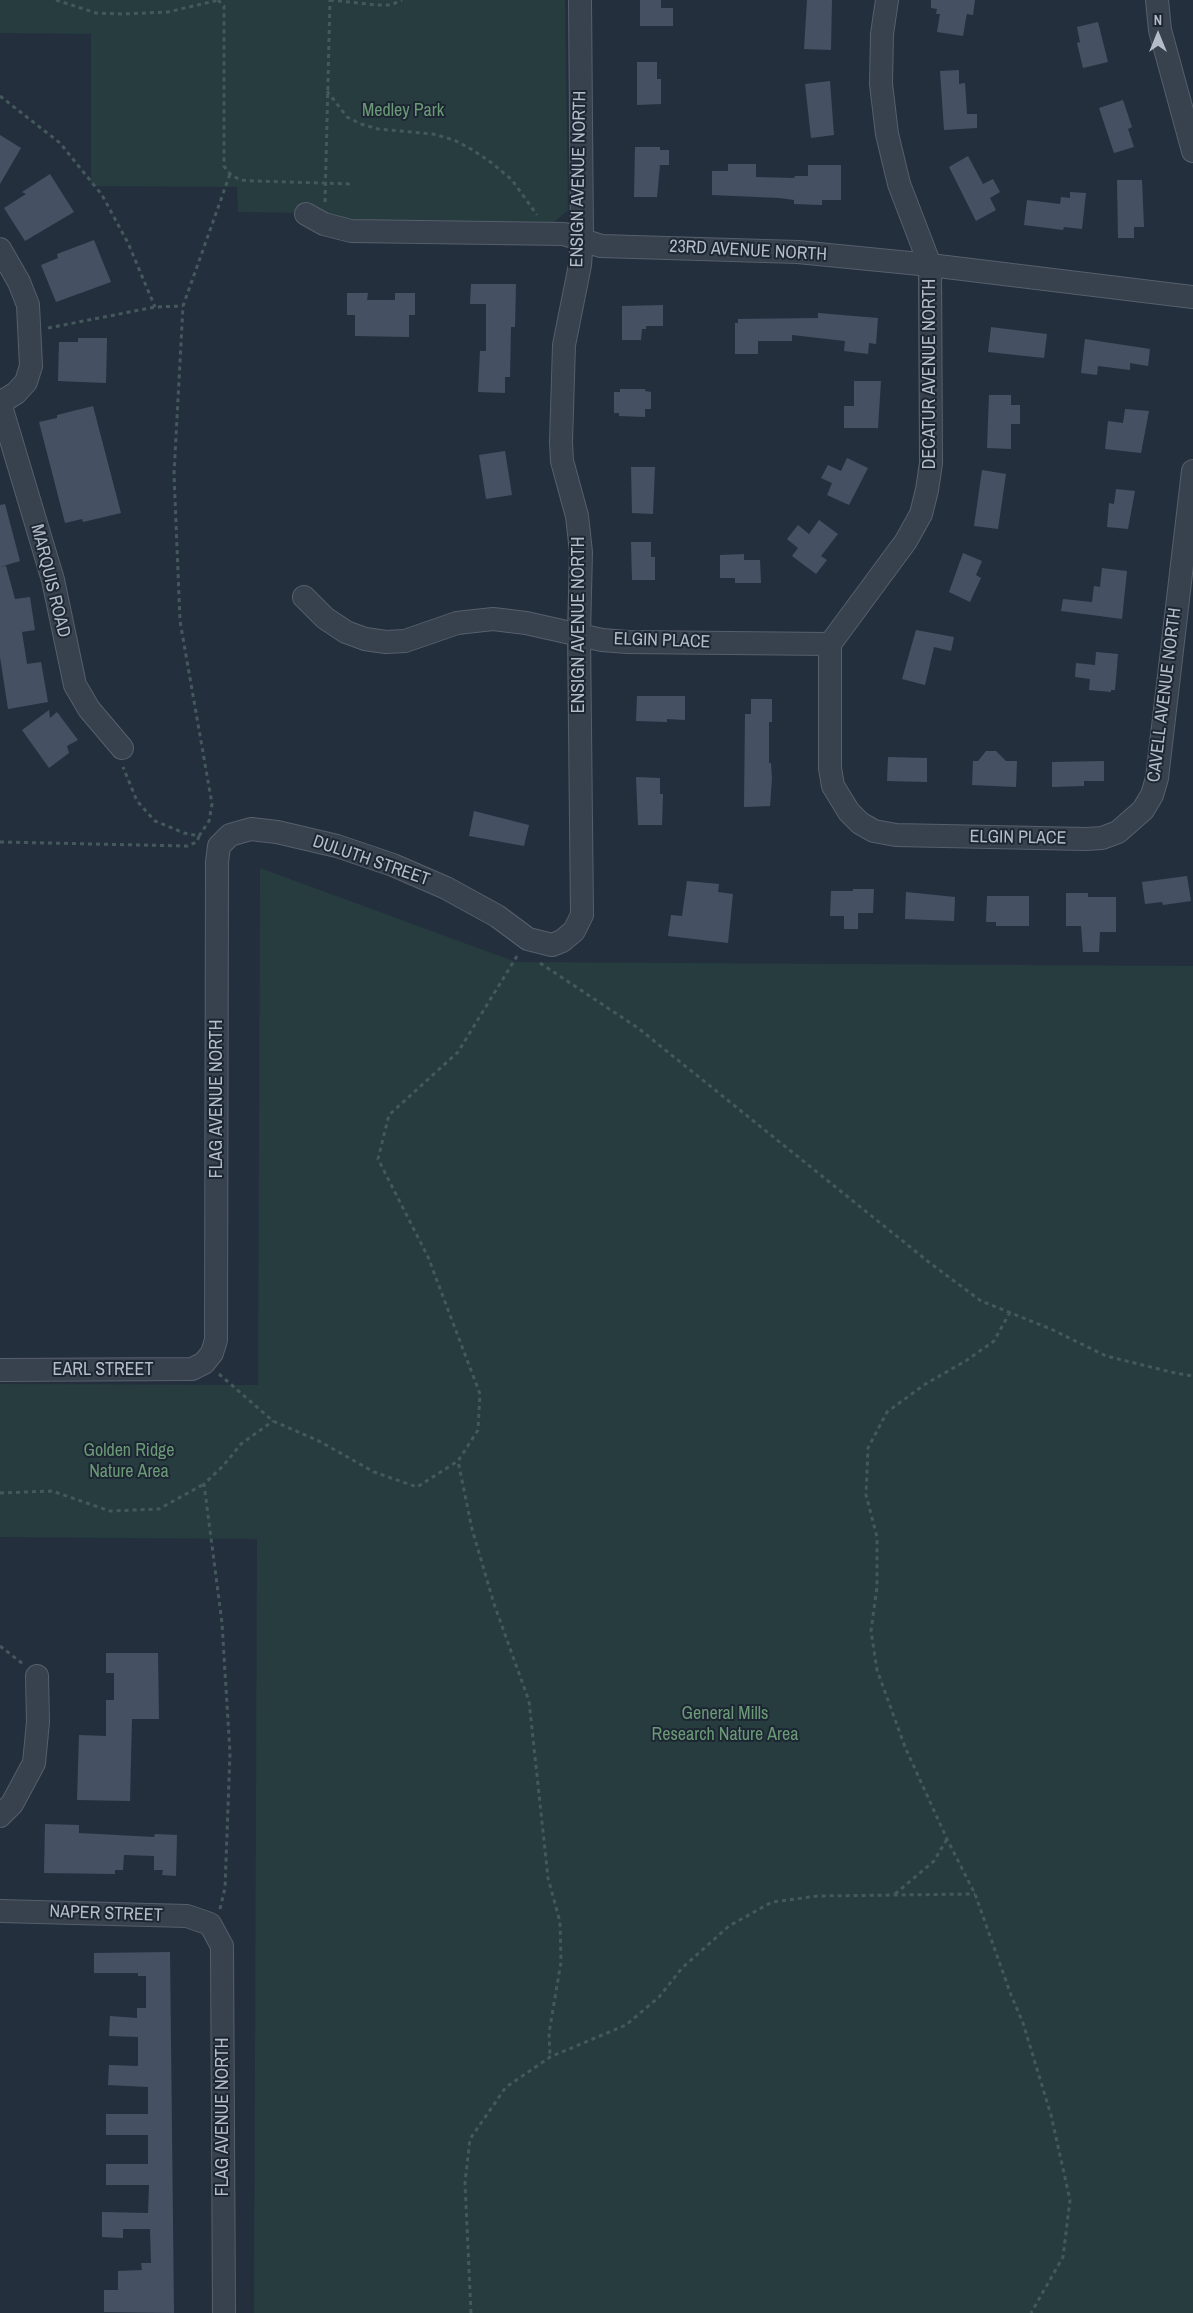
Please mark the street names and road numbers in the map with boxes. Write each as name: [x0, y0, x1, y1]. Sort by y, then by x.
street label: ENSIGN AVENUE NORTH: [567, 91, 591, 267]
street label: 23RD AVENUE NORTH: [669, 236, 827, 266]
street label: DECATUR AVENUE NORTH: [919, 279, 941, 469]
street label: MARQUIS ROAD: [26, 522, 74, 640]
street label: ENSIGN AVENUE NORTH: [568, 537, 590, 713]
street label: CAVELL AVENUE NORTH: [1144, 607, 1186, 783]
street label: ELGIN PLACE: [613, 629, 711, 653]
street label: ELGIN PLACE: [969, 826, 1067, 850]
street label: DULUTH STREET: [310, 831, 432, 891]
street label: FLAG AVENUE NORTH: [206, 1020, 228, 1178]
street label: EARL STREET: [53, 1359, 153, 1381]
street label: NAPER STREET: [49, 1901, 163, 1927]
street label: FLAG AVENUE NORTH: [212, 2038, 234, 2196]

